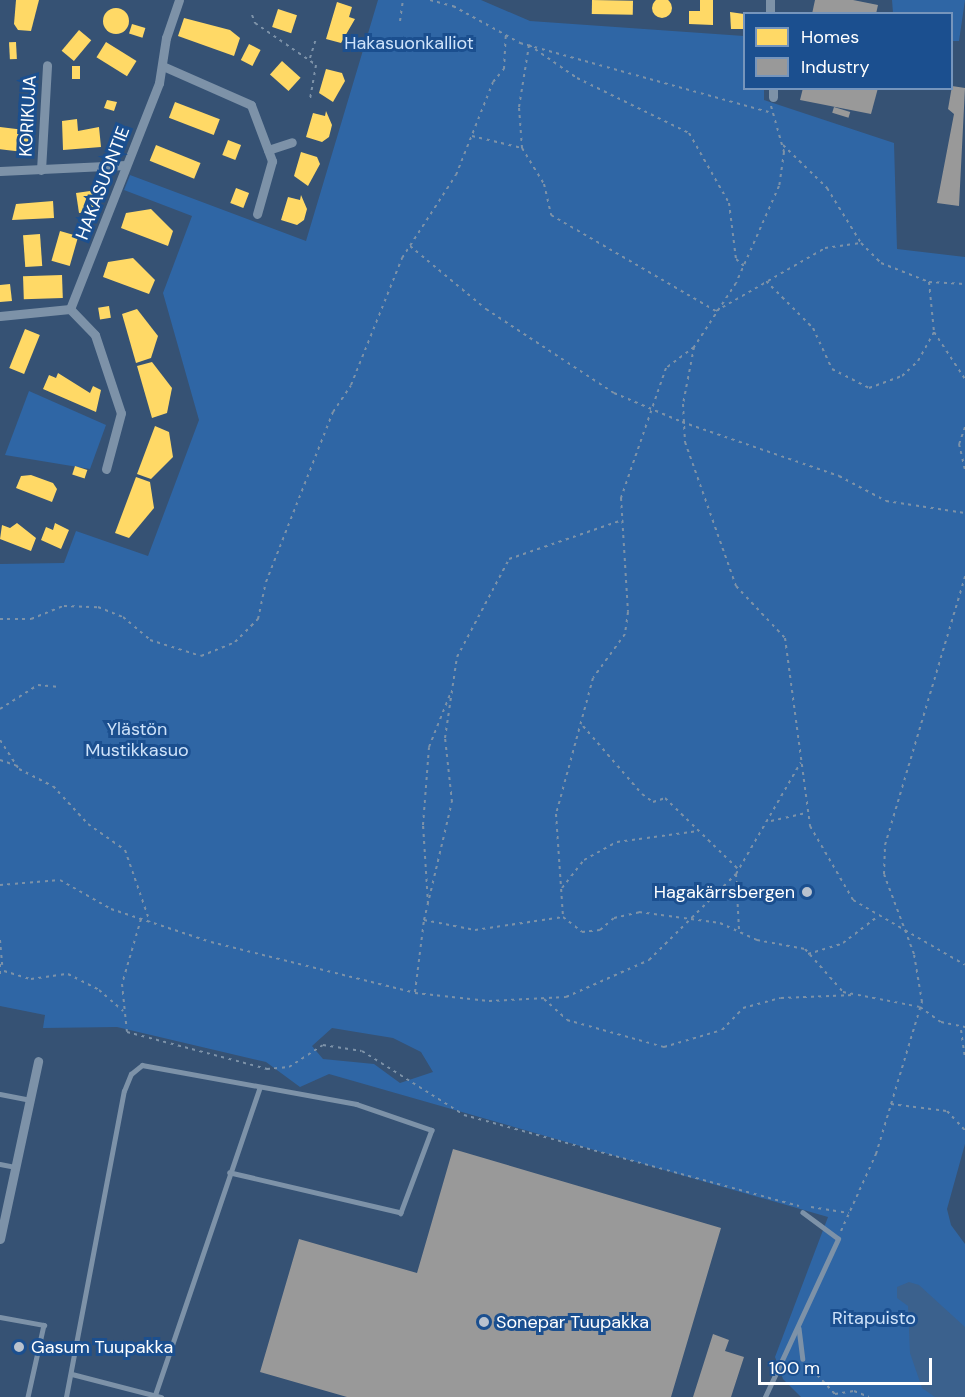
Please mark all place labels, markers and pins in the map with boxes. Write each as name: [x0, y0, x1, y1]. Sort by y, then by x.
place label: Hagakärrsbergen: [654, 881, 795, 903]
marker: Hagakärrsbergen: [800, 885, 814, 899]
place label: Sonepar Tuupakka: [496, 1311, 649, 1333]
marker: Sonepar Tuupakka: [477, 1315, 491, 1329]
place label: Gasum Tuupakka: [31, 1336, 173, 1358]
marker: Gasum Tuupakka: [12, 1340, 26, 1354]

